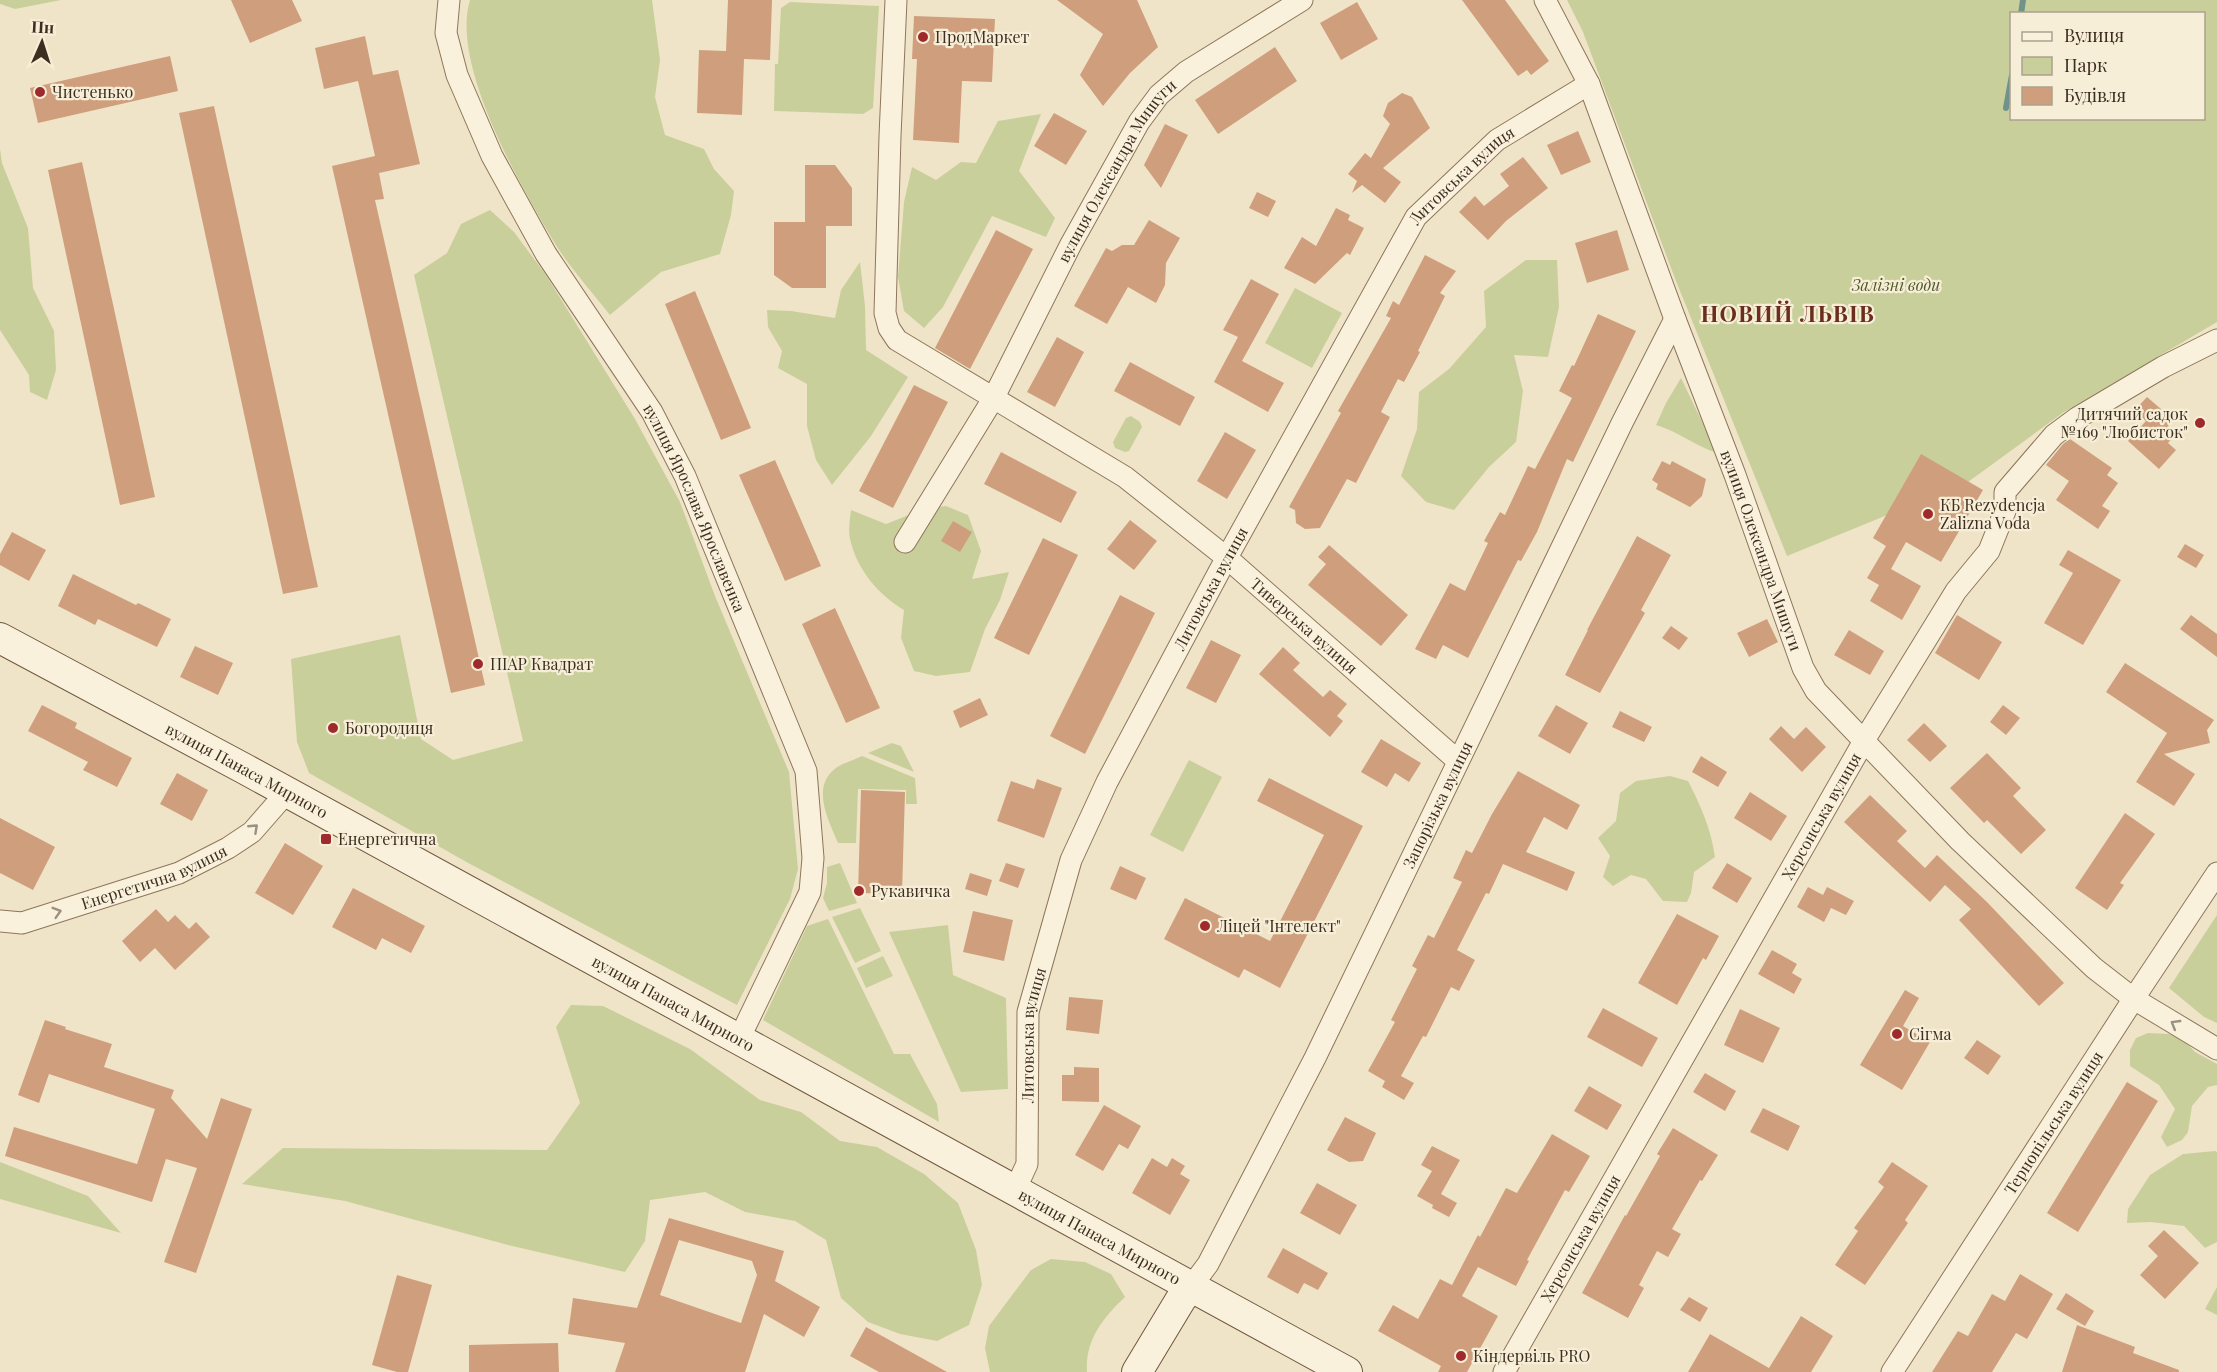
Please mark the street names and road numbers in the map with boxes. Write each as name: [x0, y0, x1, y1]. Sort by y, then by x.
street label: вулиця Олександра Мишуги: [1052, 74, 1180, 266]
street label: Литовська вулиця: [1402, 121, 1518, 229]
street label: вулиця Ярослава Ярославенка: [639, 399, 751, 615]
street label: вулиця Олександра Мишуги: [1716, 447, 1807, 654]
street label: Литовська вулиця: [1168, 523, 1252, 654]
street label: Тиверська вулиця: [1246, 573, 1363, 678]
street label: вулиця Панаса Мирного: [162, 717, 332, 823]
street label: Запорізька вулиця: [1397, 737, 1477, 872]
street label: Херсонська вулиця: [1776, 748, 1865, 883]
street label: Енергетична вулиця: [78, 839, 231, 914]
street label: вулиця Панаса Мирного: [589, 950, 759, 1056]
street label: Литовська вулиця: [1016, 964, 1050, 1104]
street label: Тернопільська вулиця: [1999, 1046, 2107, 1198]
street label: Херсонська вулиця: [1535, 1170, 1625, 1305]
street label: вулиця Панаса Мирного: [1015, 1183, 1185, 1289]

